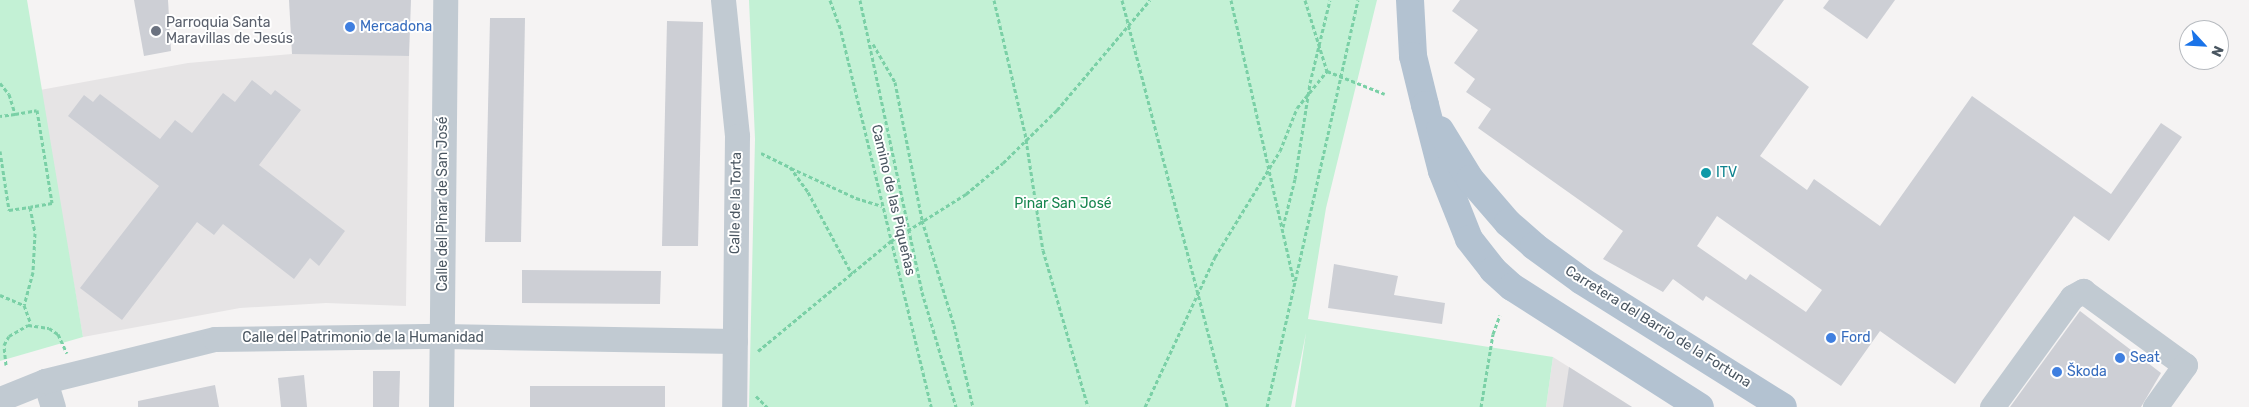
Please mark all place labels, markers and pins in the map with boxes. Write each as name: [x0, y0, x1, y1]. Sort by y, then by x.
place label: Parroquia Santa Maravillas de Jesús: [166, 15, 293, 48]
place label: Mercadona: [360, 19, 432, 35]
marker: Mercadona: [344, 21, 356, 33]
marker: Parroquia Santa Maravillas de Jesús: [150, 25, 162, 37]
place label: ITV: [1716, 165, 1737, 181]
marker: ITV: [1700, 167, 1712, 179]
place label: Ford: [1841, 330, 1871, 346]
marker: Ford: [1825, 332, 1837, 344]
place label: Seat: [2130, 350, 2160, 366]
marker: Seat: [2114, 352, 2126, 364]
place label: Škoda: [2067, 364, 2107, 380]
marker: Škoda: [2051, 366, 2063, 378]

